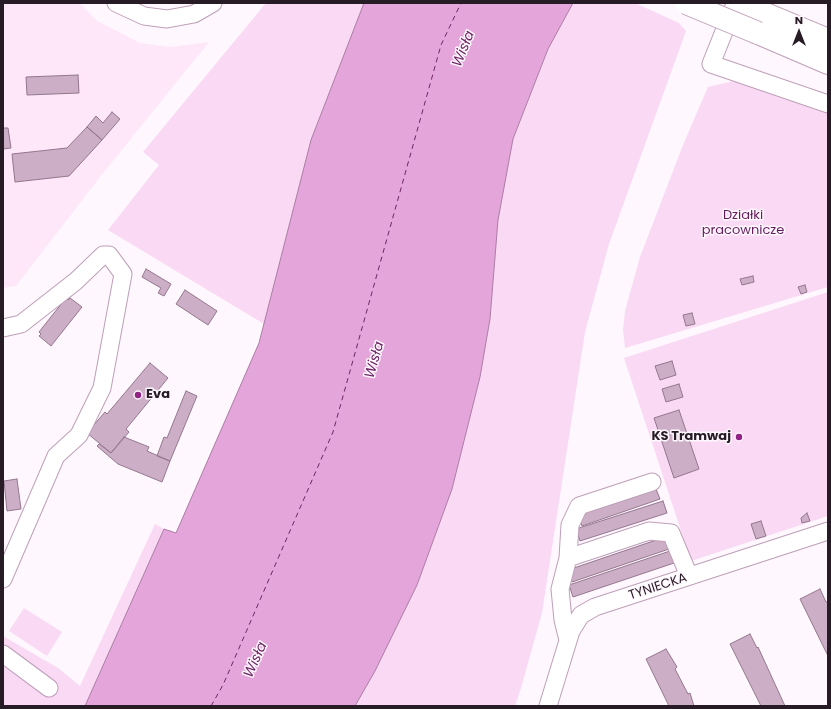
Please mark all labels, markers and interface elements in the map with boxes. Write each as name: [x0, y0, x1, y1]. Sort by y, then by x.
north arrow: [779, 12, 819, 52]
text: N: [795, 12, 803, 28]
water label: Wisła: [449, 29, 479, 69]
park label: Działki pracownicze: [702, 208, 784, 239]
water label: Wisła: [362, 340, 388, 380]
place label: Eva: [146, 387, 170, 403]
marker: Eva: [133, 390, 143, 400]
place label: KS Tramwaj: [651, 429, 731, 445]
marker: KS Tramwaj: [734, 432, 744, 442]
street label: TYNIECKA: [627, 570, 689, 604]
water label: Wisła: [241, 640, 271, 680]

